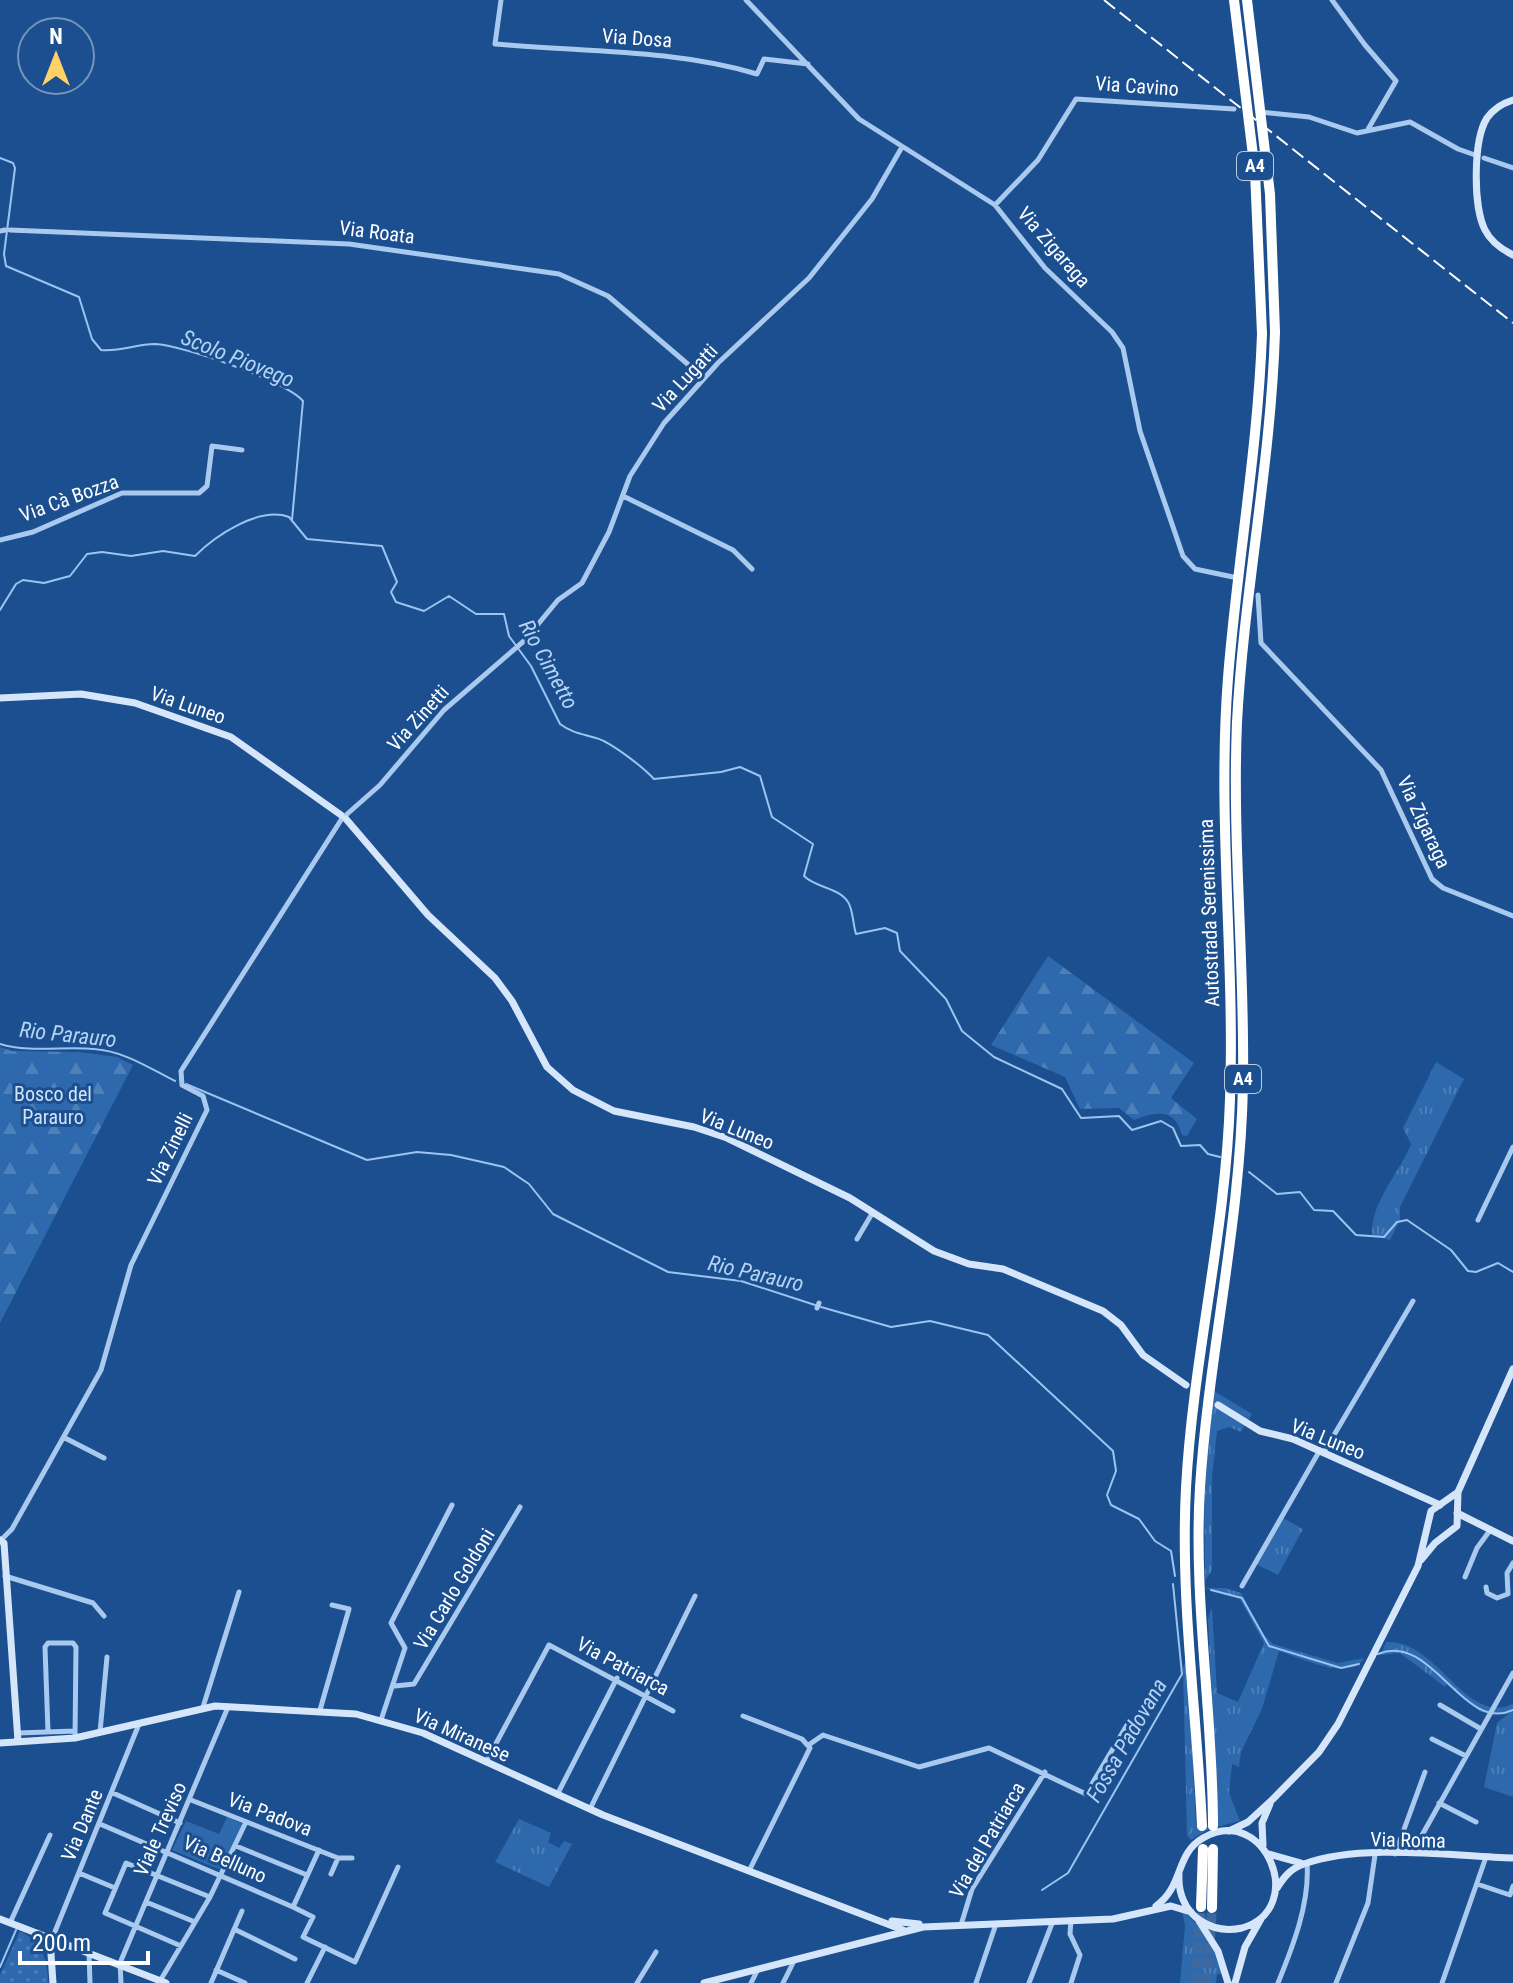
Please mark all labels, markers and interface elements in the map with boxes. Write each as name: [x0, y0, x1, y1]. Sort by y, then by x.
north arrow: [16, 16, 96, 96]
text: N: [49, 24, 63, 49]
street label: Via Dosa: [601, 24, 673, 52]
street label: Via Cavino: [1094, 71, 1180, 101]
road number: A4: [1237, 152, 1273, 180]
street label: Via Zigaraga: [1012, 202, 1096, 292]
street label: Via Roata: [338, 215, 416, 249]
water label: Scolo Piovego: [178, 324, 298, 392]
street label: Via Lugatti: [647, 339, 723, 417]
street label: Via Cà Bozza: [16, 469, 122, 527]
water label: Rio Cimetto: [514, 615, 583, 713]
street label: Via Zinetti: [382, 680, 454, 756]
street label: Via Luneo: [147, 681, 229, 729]
street label: Via Zigaraga: [1392, 772, 1456, 872]
street label: Autostrada Serenissima: [1194, 819, 1224, 1007]
water label: Rio Parauro: [18, 1017, 118, 1052]
road number: A4: [1225, 1065, 1261, 1093]
park label: Bosco del Parauro: [14, 1082, 92, 1129]
street label: Via Luneo: [696, 1103, 778, 1155]
street label: Via Zinelli: [142, 1109, 198, 1189]
water label: Rio Parauro: [706, 1250, 806, 1297]
street label: Via Luneo: [1287, 1413, 1369, 1465]
street label: Via Carlo Goldoni: [408, 1524, 500, 1654]
street label: Via Patriarca: [573, 1632, 673, 1700]
water label: Fossa Padovana: [1081, 1674, 1172, 1806]
street label: Via Miranese: [410, 1703, 514, 1767]
street label: Viale Treviso: [129, 1778, 191, 1880]
street label: Via del Patriarca: [944, 1778, 1030, 1902]
street label: Via Dante: [56, 1785, 108, 1865]
street label: Via Padova: [224, 1787, 316, 1841]
street label: Via Roma: [1370, 1827, 1446, 1853]
street label: Via Belluno: [180, 1830, 270, 1888]
scale bar: [20, 1915, 148, 1965]
text: 200 m: [32, 1929, 91, 1957]

